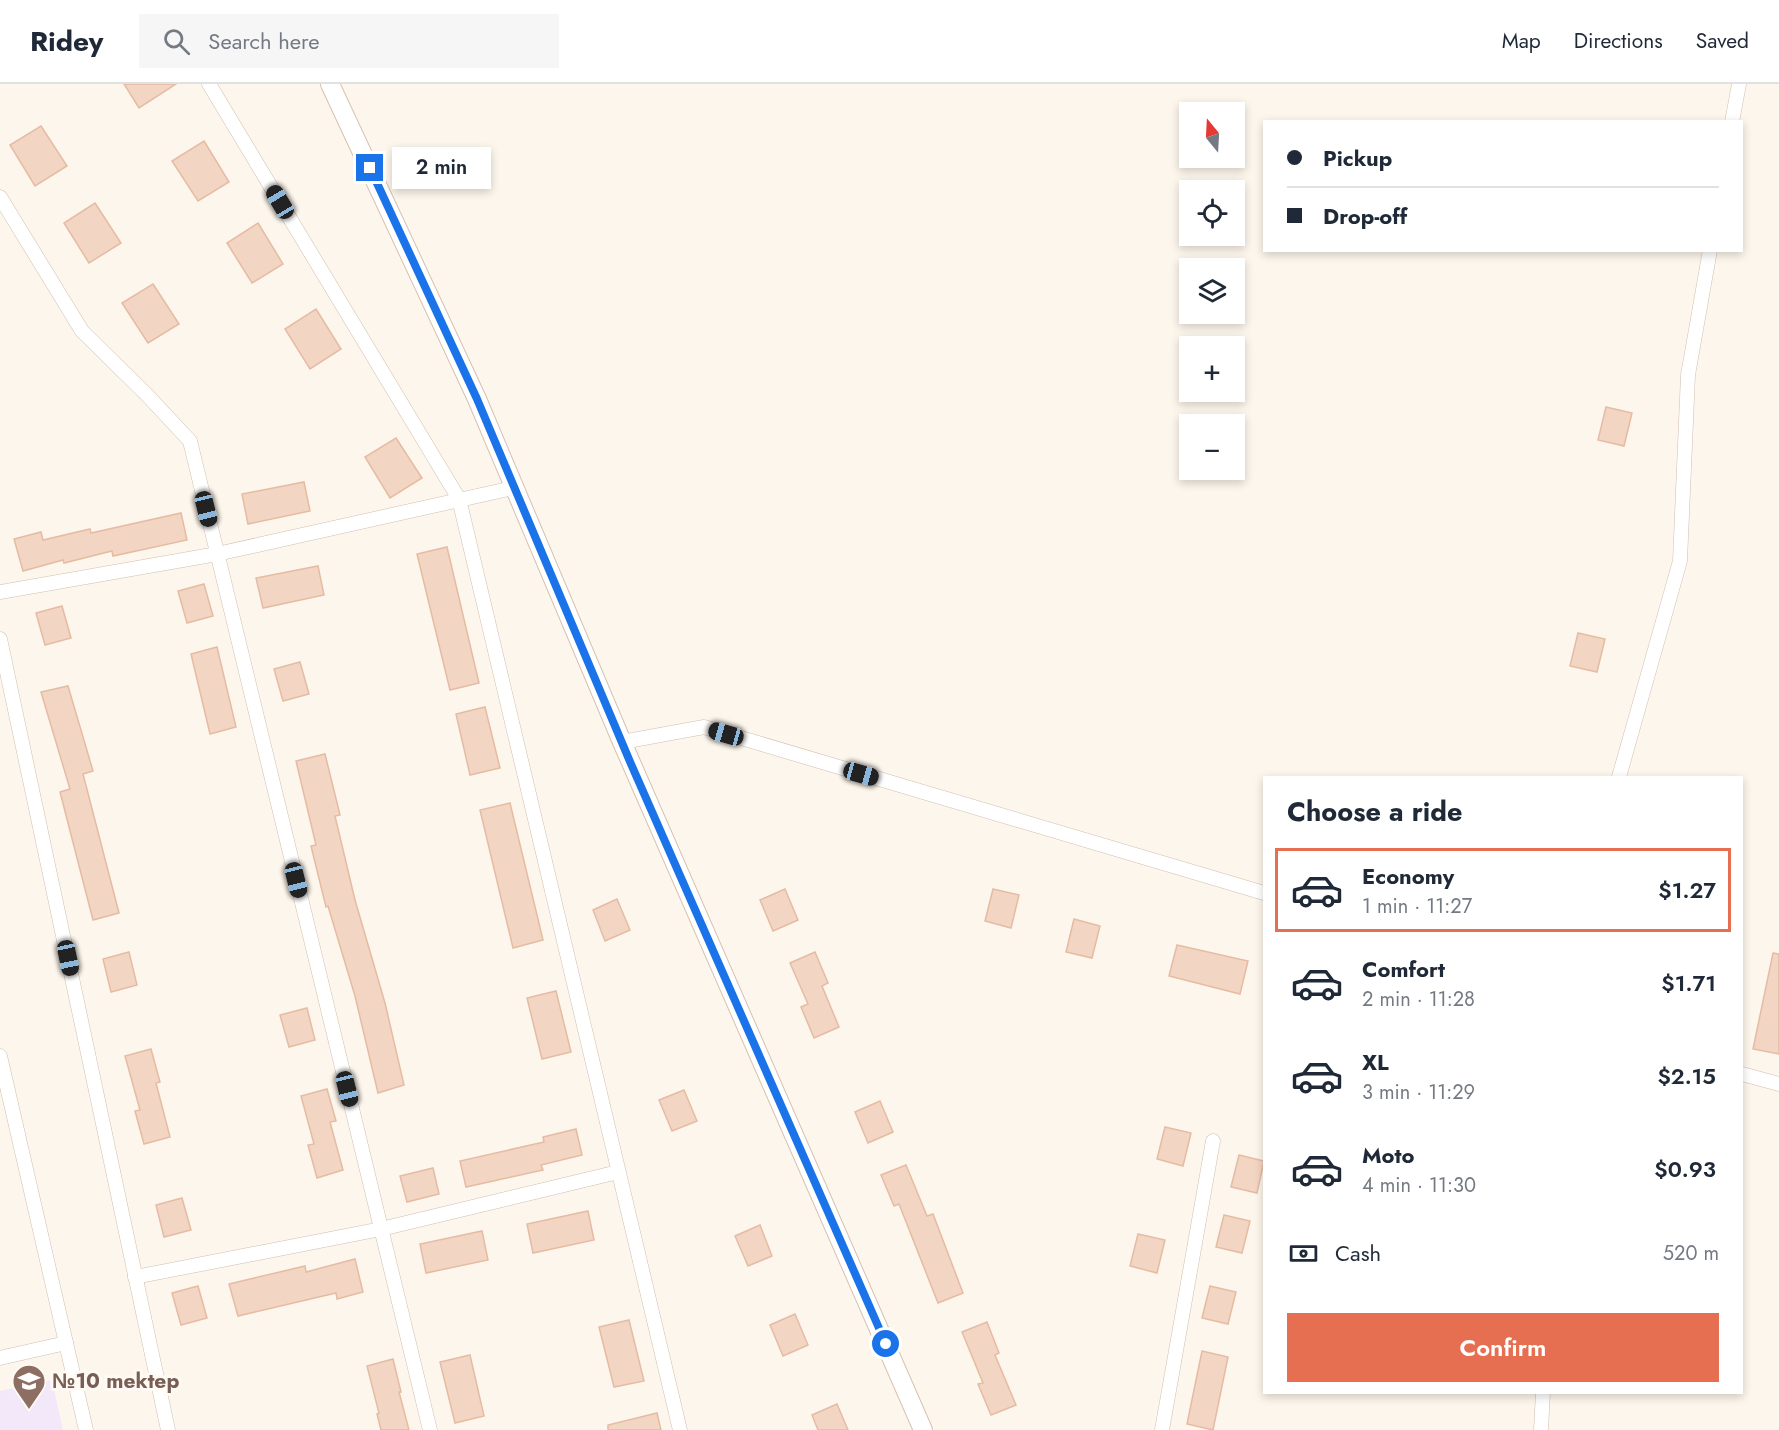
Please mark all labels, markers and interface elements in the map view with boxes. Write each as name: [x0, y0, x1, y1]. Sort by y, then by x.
search box: [139, 14, 559, 68]
text: Ridey: [30, 21, 103, 62]
icon: search: [160, 25, 193, 58]
text: Search here: [208, 25, 320, 57]
text: Map: [1502, 26, 1541, 56]
text: Directions: [1574, 26, 1663, 56]
text: Saved: [1696, 26, 1749, 56]
north arrow: [1179, 102, 1245, 168]
map controls: [1179, 102, 1245, 480]
text: Pickup: [1323, 142, 1392, 174]
callout: 2 min: [391, 147, 490, 189]
text: 2 min: [416, 153, 467, 182]
route end: [356, 154, 383, 181]
button: locate: [1179, 180, 1245, 246]
car: [263, 182, 297, 222]
text: Drop-off: [1323, 200, 1407, 232]
button: layers: [1179, 258, 1245, 324]
button: +: [1179, 336, 1245, 402]
button: −: [1179, 414, 1245, 480]
car: [193, 489, 219, 529]
car: [706, 720, 746, 748]
car: [841, 760, 881, 788]
text: Choose a ride: [1287, 792, 1462, 831]
car: [283, 860, 309, 900]
text: Economy: [1362, 860, 1454, 892]
icon: car: [1290, 863, 1344, 917]
text: $1.27: [1658, 874, 1716, 906]
text: 1 min · 11:27: [1362, 892, 1472, 921]
car: [55, 939, 81, 977]
text: Comfort: [1362, 953, 1445, 985]
icon: car: [1290, 956, 1344, 1010]
text: $1.71: [1661, 967, 1716, 999]
text: 2 min · 11:28: [1362, 985, 1475, 1014]
text: XL: [1362, 1046, 1389, 1078]
icon: car: [1290, 1049, 1344, 1103]
text: $2.15: [1657, 1060, 1716, 1092]
car: [334, 1069, 360, 1109]
text: 3 min · 11:29: [1362, 1078, 1475, 1107]
text: Moto: [1362, 1139, 1415, 1171]
icon: car: [1290, 1142, 1344, 1196]
text: $0.93: [1654, 1153, 1716, 1185]
text: 4 min · 11:30: [1362, 1171, 1476, 1200]
icon: cash: [1287, 1237, 1320, 1270]
text: Cash: [1335, 1237, 1381, 1269]
text: 520 m: [1663, 1239, 1719, 1268]
button: Confirm: [1287, 1313, 1719, 1382]
route start: [872, 1330, 899, 1357]
school or university icon: №10 mektep: [11, 1363, 47, 1410]
place label: №10 mektep: [52, 1366, 179, 1396]

